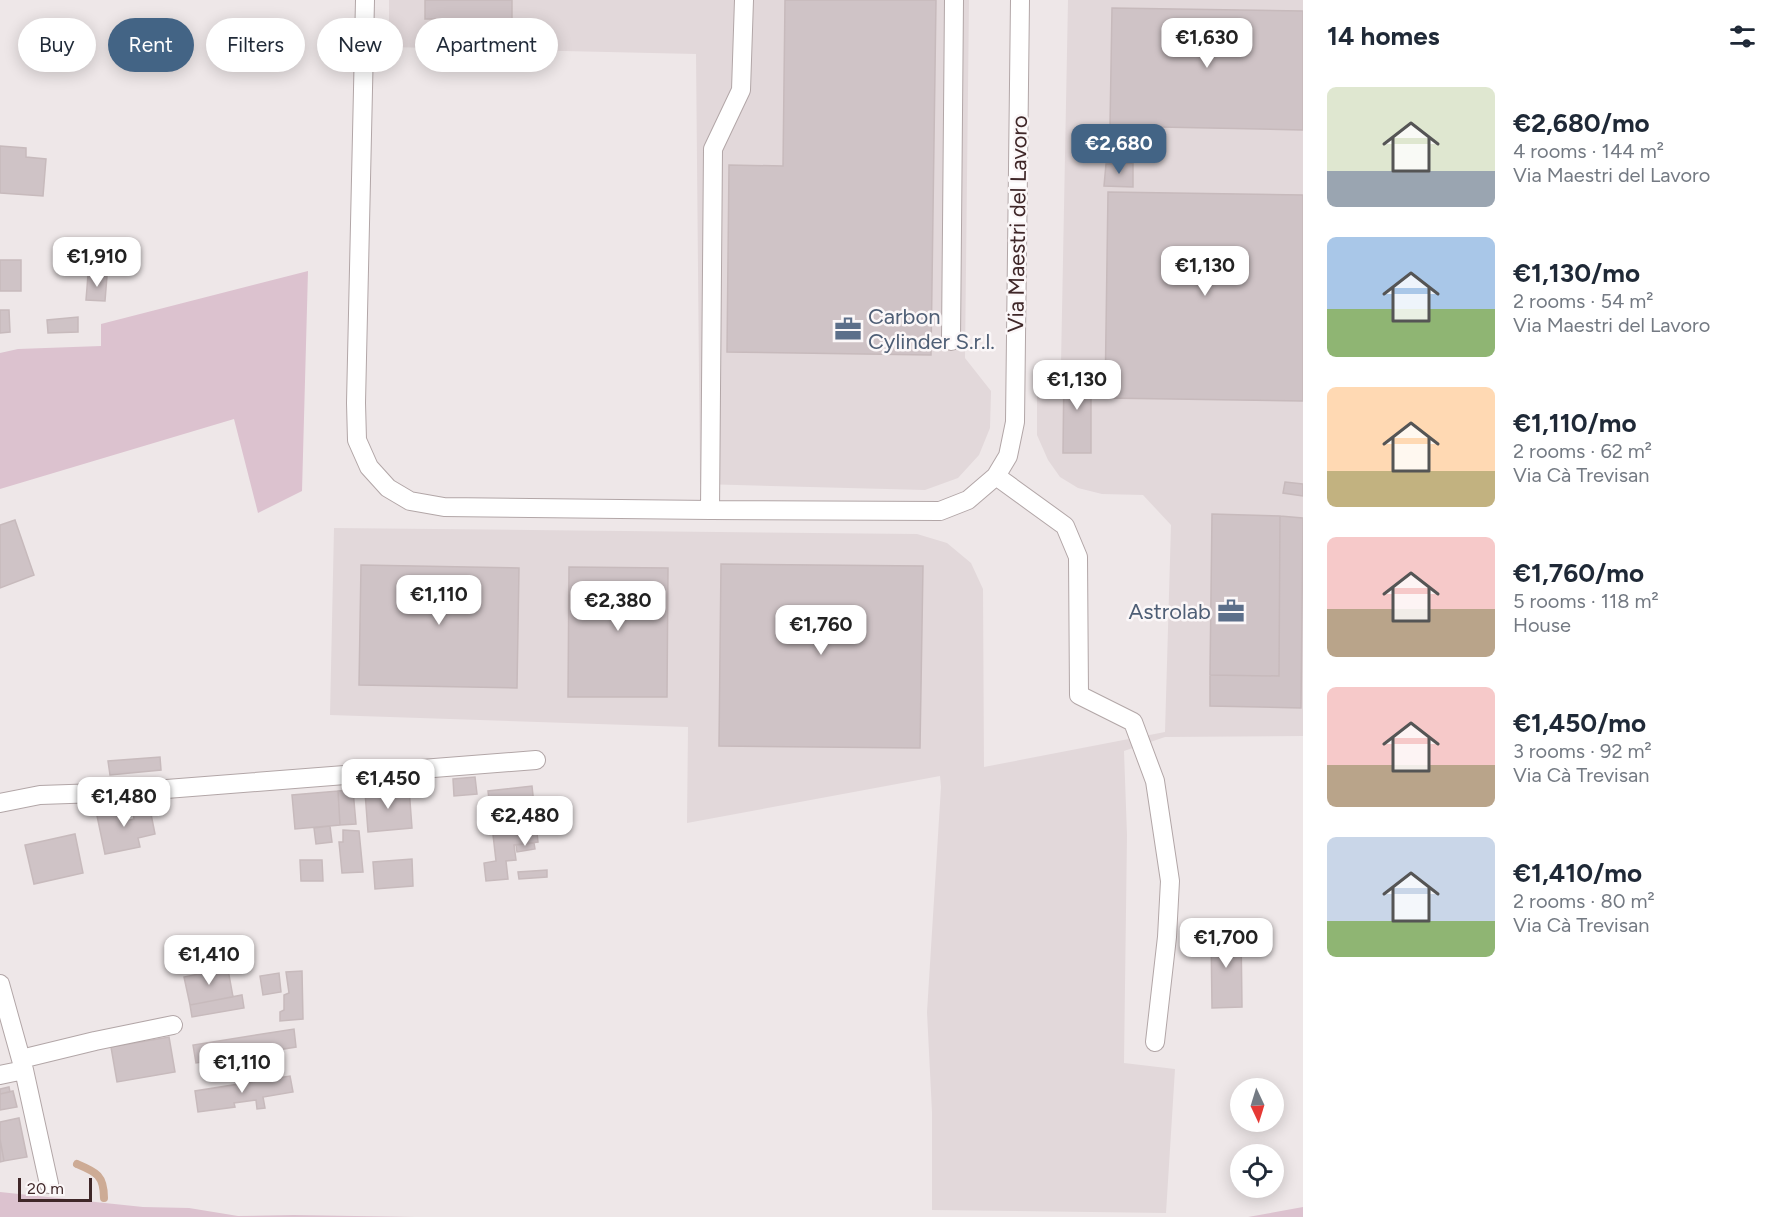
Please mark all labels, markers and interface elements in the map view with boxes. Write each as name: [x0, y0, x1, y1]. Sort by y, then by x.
chip: Buy: [18, 18, 96, 72]
chip: Rent: [108, 18, 194, 72]
chip: Filters: [206, 18, 305, 72]
chip: New: [317, 18, 403, 72]
chip: Apartment: [415, 18, 558, 72]
pin: €1,630: [1158, 18, 1256, 69]
text: 14 homes: [1327, 20, 1440, 52]
icon: filters: [1726, 20, 1759, 53]
text: €1,630: [1175, 25, 1239, 49]
text: €2,680/mo: [1513, 107, 1650, 139]
icon: home: [1375, 111, 1447, 183]
street label: Via Maestri del Lavoro: [1002, 115, 1033, 333]
pin: €2,680: [1070, 124, 1168, 175]
text: €2,680: [1085, 131, 1153, 155]
text: 4 rooms · 144 m²: [1513, 139, 1664, 163]
text: Via Maestri del Lavoro: [1513, 163, 1710, 187]
pin: €1,910: [48, 237, 146, 288]
text: €1,910: [67, 244, 127, 268]
pin: €1,130: [1156, 246, 1254, 297]
text: €1,130: [1175, 253, 1235, 277]
text: €1,130/mo: [1513, 257, 1640, 289]
icon: home: [1375, 261, 1447, 333]
text: 2 rooms · 54 m²: [1513, 289, 1653, 313]
place label: Carbon Cylinder S.r.l.: [868, 303, 995, 355]
text: Via Maestri del Lavoro: [1513, 313, 1710, 337]
office icon: Carbon Cylinder S.r.l.: [833, 314, 863, 344]
pin: €1,130: [1028, 360, 1126, 411]
text: €1,130: [1047, 367, 1107, 391]
text: €1,110/mo: [1513, 407, 1637, 439]
icon: home: [1375, 411, 1447, 483]
text: 2 rooms · 62 m²: [1513, 439, 1652, 463]
text: Via Cà Trevisan: [1513, 463, 1649, 487]
text: €1,760/mo: [1513, 557, 1644, 589]
icon: home: [1375, 561, 1447, 633]
pin: €1,110: [390, 575, 488, 626]
pin: €2,380: [569, 581, 667, 632]
text: €1,110: [410, 582, 468, 606]
text: €2,380: [585, 588, 651, 612]
text: 5 rooms · 118 m²: [1513, 589, 1659, 613]
office icon: Astrolab: [1216, 596, 1246, 626]
place label: Astrolab: [1128, 598, 1211, 625]
pin: €1,760: [772, 605, 870, 656]
text: €1,760: [789, 612, 853, 636]
text: House: [1513, 613, 1571, 637]
text: €1,450/mo: [1513, 707, 1646, 739]
icon: home: [1375, 711, 1447, 783]
text: 3 rooms · 92 m²: [1513, 739, 1652, 763]
pin: €1,450: [339, 759, 437, 810]
text: Via Cà Trevisan: [1513, 763, 1649, 787]
text: €1,450: [356, 766, 420, 790]
pin: €1,480: [75, 777, 173, 828]
text: €1,480: [91, 784, 157, 808]
pin: €2,480: [476, 796, 574, 847]
text: €2,480: [491, 803, 559, 827]
text: €1,410/mo: [1513, 857, 1642, 889]
icon: home: [1375, 861, 1447, 933]
text: 2 rooms · 80 m²: [1513, 889, 1655, 913]
text: Via Cà Trevisan: [1513, 913, 1649, 937]
pin: €1,700: [1177, 918, 1275, 969]
text: €1,700: [1194, 925, 1258, 949]
pin: €1,410: [160, 935, 258, 986]
text: €1,410: [178, 942, 240, 966]
pin: €1,110: [193, 1043, 291, 1094]
text: €1,110: [213, 1050, 271, 1074]
north arrow: [1230, 1078, 1284, 1132]
map controls: [1230, 1078, 1284, 1198]
button: locate: [1230, 1144, 1284, 1198]
scale bar: [18, 1175, 92, 1202]
text: 20 m: [27, 1179, 64, 1198]

